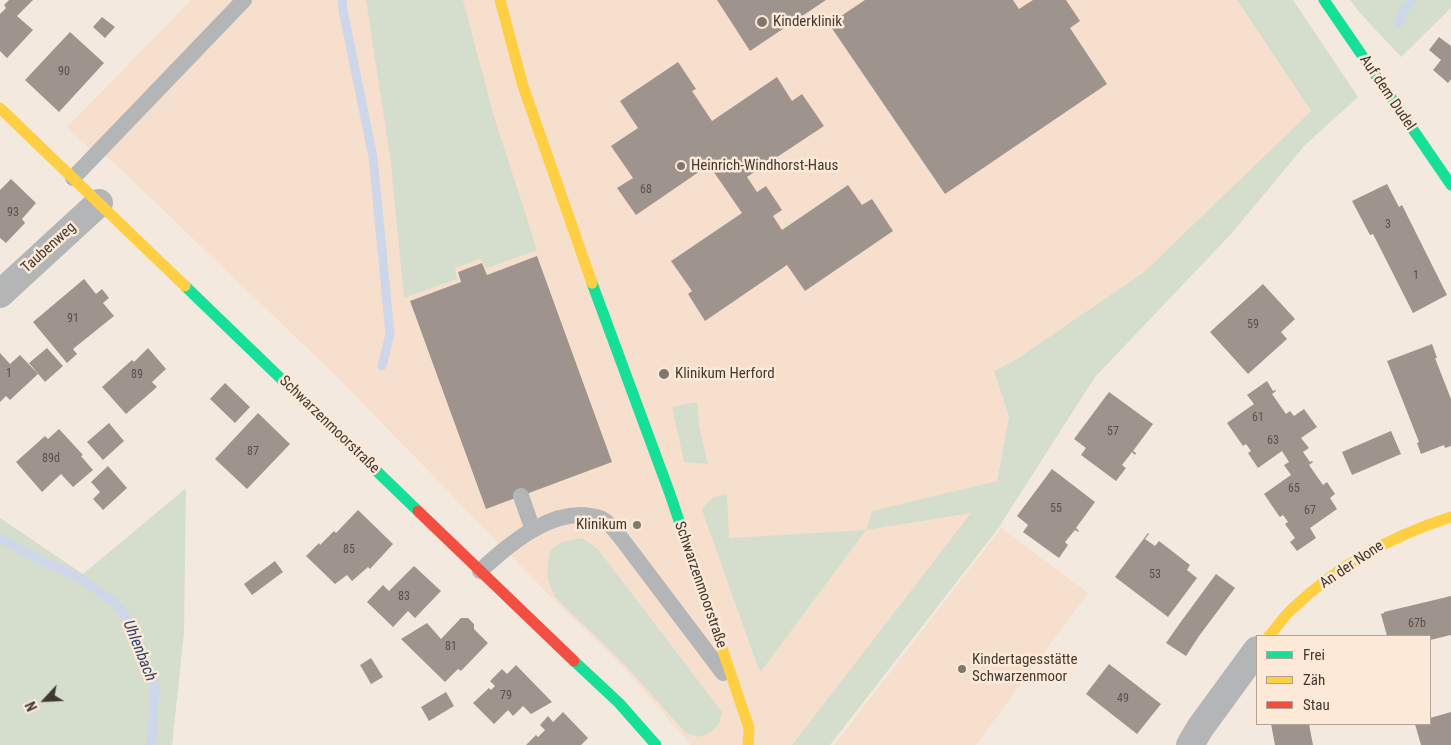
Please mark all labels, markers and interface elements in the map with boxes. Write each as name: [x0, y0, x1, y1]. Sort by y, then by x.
place label: Kinderklinik: [773, 13, 842, 31]
marker: Kinderklinik: [755, 15, 769, 29]
street label: Auf dem Dudel: [1355, 52, 1419, 134]
house number: 90: [58, 65, 70, 79]
place label: Heinrich-Windhorst-Haus: [691, 157, 838, 175]
marker: Heinrich-Windhorst-Haus: [675, 160, 687, 172]
house number: 68: [640, 183, 652, 197]
house number: 93: [7, 206, 19, 220]
house number: 3: [1385, 218, 1391, 232]
street label: Taubenweg: [18, 219, 80, 277]
house number: 1: [1413, 269, 1419, 283]
house number: 91: [67, 312, 79, 326]
house number: 59: [1247, 318, 1259, 332]
place label: Klinikum Herford: [675, 365, 775, 383]
house number: 1: [6, 367, 12, 381]
marker: Klinikum Herford: [657, 367, 671, 381]
house number: 89: [131, 368, 143, 382]
street label: Schwarzenmoorstraße: [275, 372, 383, 478]
house number: 61: [1252, 411, 1264, 425]
house number: 57: [1107, 425, 1119, 439]
house number: 63: [1267, 434, 1279, 448]
house number: 87: [247, 445, 259, 459]
house number: 89d: [42, 452, 60, 466]
house number: 65: [1288, 482, 1300, 496]
house number: 55: [1050, 502, 1062, 516]
house number: 67: [1304, 504, 1316, 518]
place label: Klinikum: [576, 516, 627, 534]
marker: Klinikum: [631, 519, 643, 531]
street label: Schwarzenmoorstraße: [670, 519, 730, 651]
street label: An der None: [1317, 537, 1387, 593]
house number: 85: [343, 543, 355, 557]
house number: 53: [1149, 568, 1161, 582]
house number: 83: [398, 590, 410, 604]
house number: 67b: [1408, 617, 1426, 631]
water label: Uhlenbach: [118, 618, 160, 684]
legend: [1256, 635, 1431, 725]
house number: 81: [445, 640, 457, 654]
text: Frei: [1303, 646, 1325, 664]
place label: Kindertagesstätte Schwarzenmoor: [972, 651, 1078, 686]
marker: Kindertagesstätte Schwarzenmoor: [956, 663, 968, 675]
text: Zäh: [1303, 671, 1325, 689]
north arrow: [20, 675, 70, 725]
house number: 79: [500, 689, 512, 703]
house number: 49: [1117, 692, 1129, 706]
text: Stau: [1303, 696, 1330, 714]
text: N: [22, 699, 40, 714]

